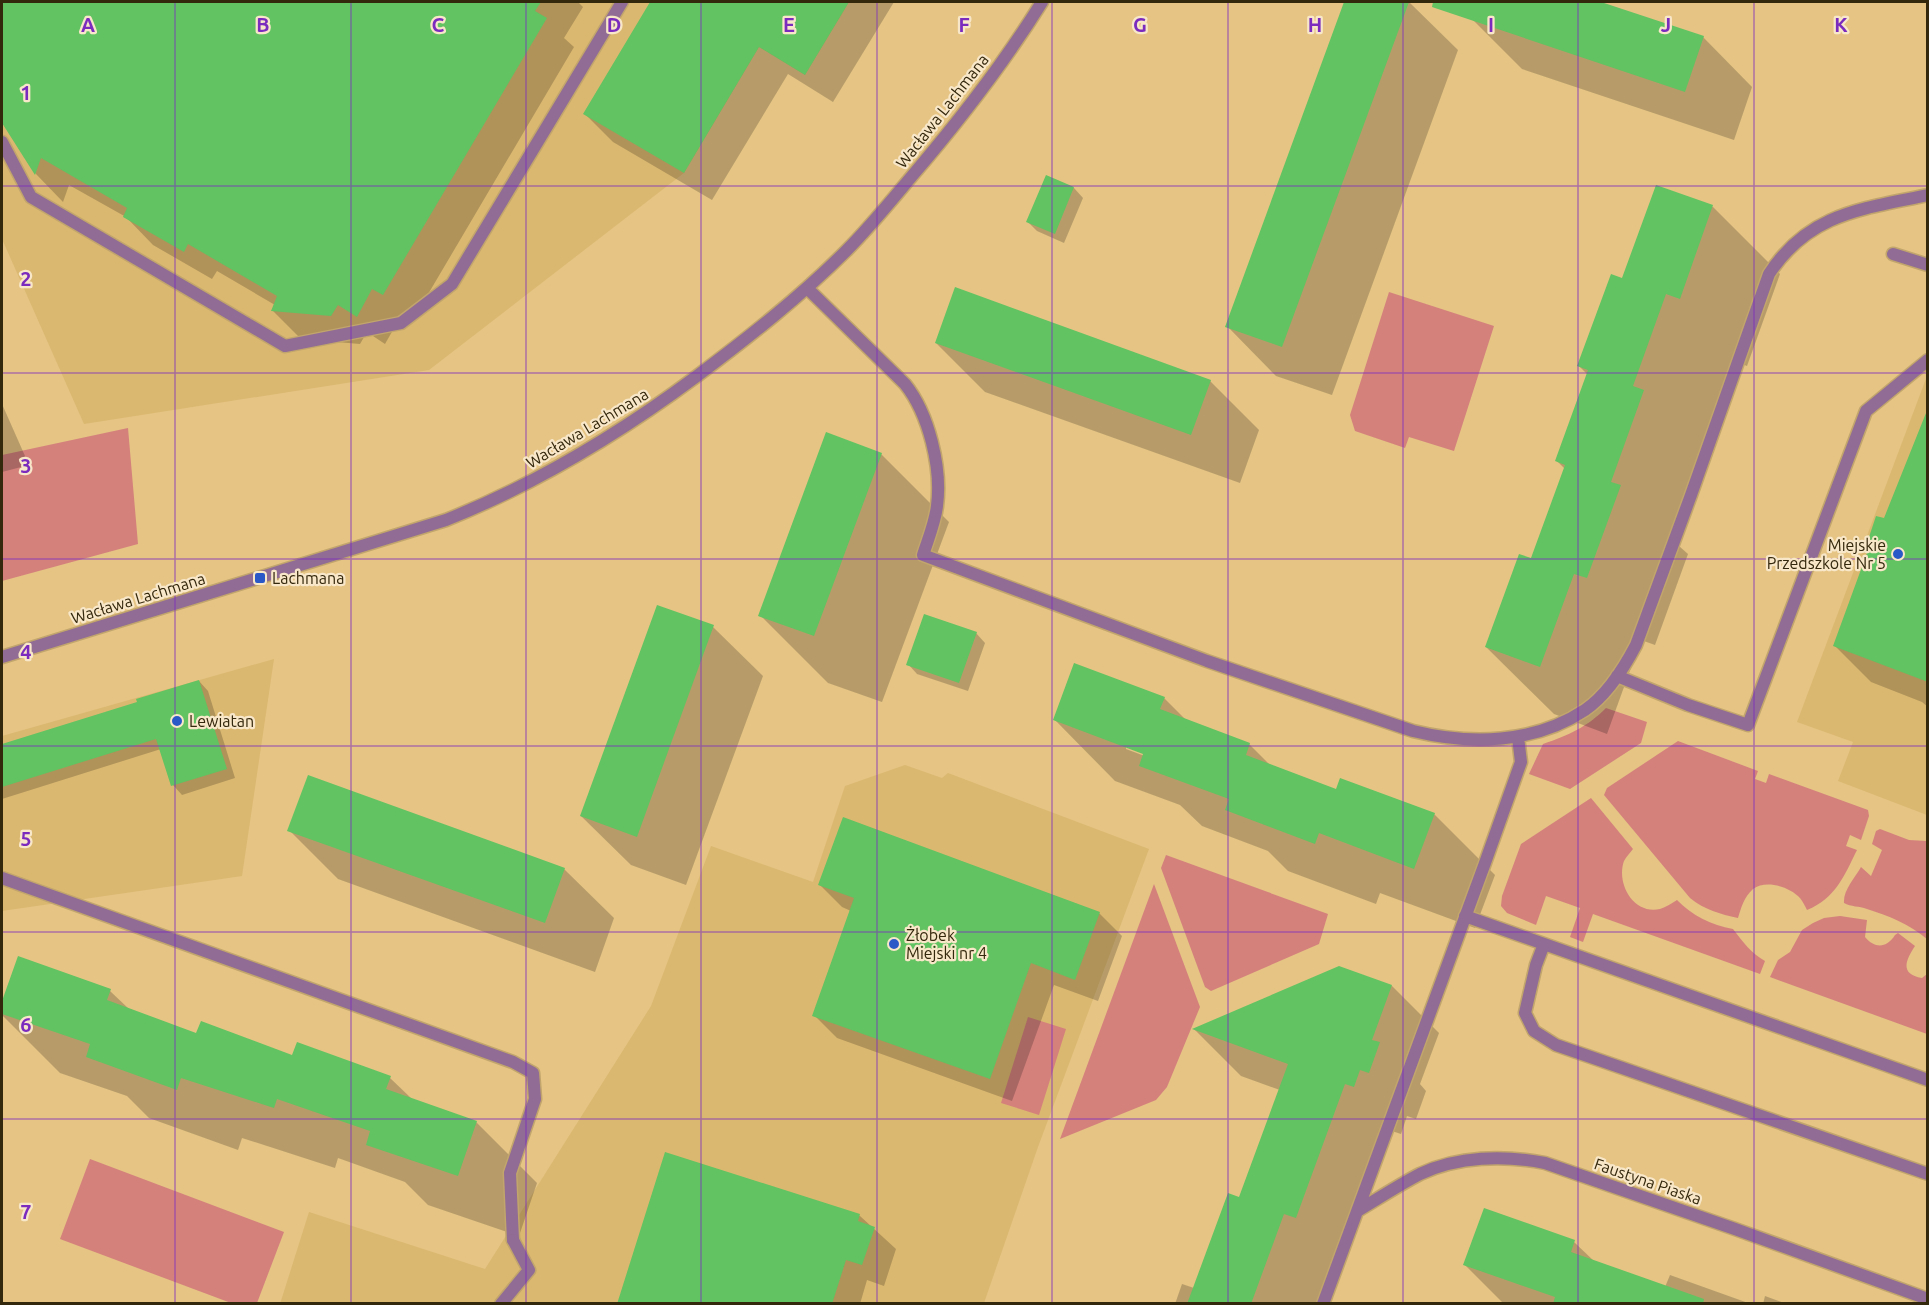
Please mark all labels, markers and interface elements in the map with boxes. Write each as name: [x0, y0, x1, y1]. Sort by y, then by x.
text: A: [81, 13, 95, 36]
text: B: [256, 13, 270, 36]
text: C: [432, 13, 445, 36]
text: D: [607, 13, 621, 36]
text: E: [783, 13, 795, 36]
text: F: [958, 13, 970, 36]
text: G: [1133, 13, 1147, 36]
text: H: [1308, 13, 1322, 36]
text: I: [1488, 13, 1494, 36]
text: J: [1661, 13, 1671, 36]
text: K: [1834, 13, 1848, 36]
street label: Wacława Lachmana: [892, 51, 992, 171]
text: 1: [20, 81, 32, 104]
text: 2: [20, 267, 32, 290]
street label: Wacława Lachmana: [523, 384, 651, 472]
text: 3: [20, 454, 32, 477]
place label: Miejskie Przedszkole Nr 5: [1767, 536, 1886, 572]
marker: Miejskie Przedszkole Nr 5: [1891, 547, 1905, 561]
street label: Wacława Lachmana: [69, 569, 207, 627]
place label: Lachmana: [272, 569, 344, 587]
marker: Lachmana: [253, 571, 267, 585]
text: 4: [20, 640, 32, 663]
place label: Lewiatan: [189, 712, 254, 730]
marker: Lewiatan: [170, 714, 184, 728]
text: 5: [20, 827, 32, 850]
place label: Żłobek Miejski nr 4: [906, 926, 987, 962]
marker: Żłobek Miejski nr 4: [887, 937, 901, 951]
text: 6: [20, 1013, 32, 1036]
street label: Faustyna Piaska: [1592, 1154, 1704, 1208]
text: 7: [20, 1200, 32, 1223]

